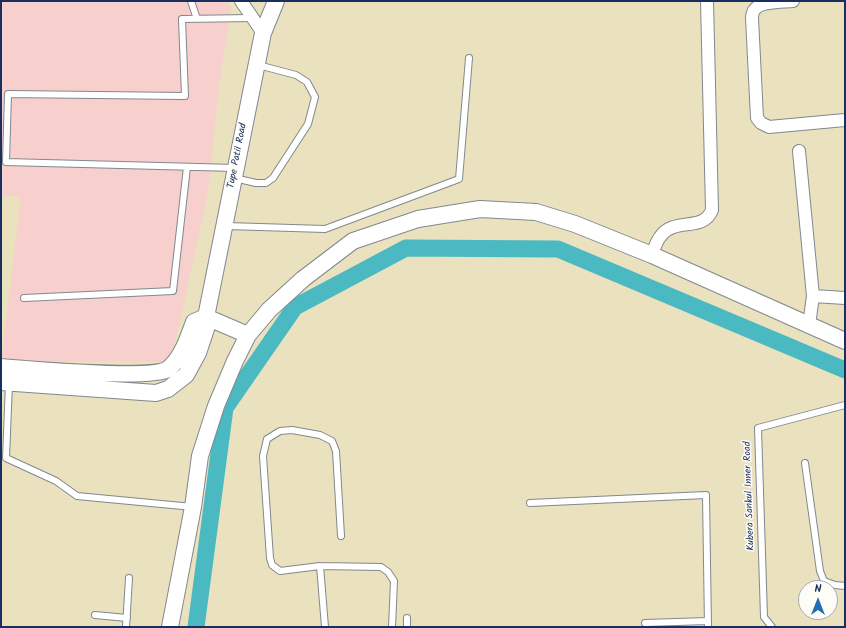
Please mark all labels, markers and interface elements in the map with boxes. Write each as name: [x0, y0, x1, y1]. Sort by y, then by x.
street label: Tupe Patil Road: [226, 122, 250, 190]
street label: Kubera Sankul Inner Road: [742, 441, 758, 551]
north arrow: [798, 580, 838, 620]
text: N: [815, 580, 821, 598]

